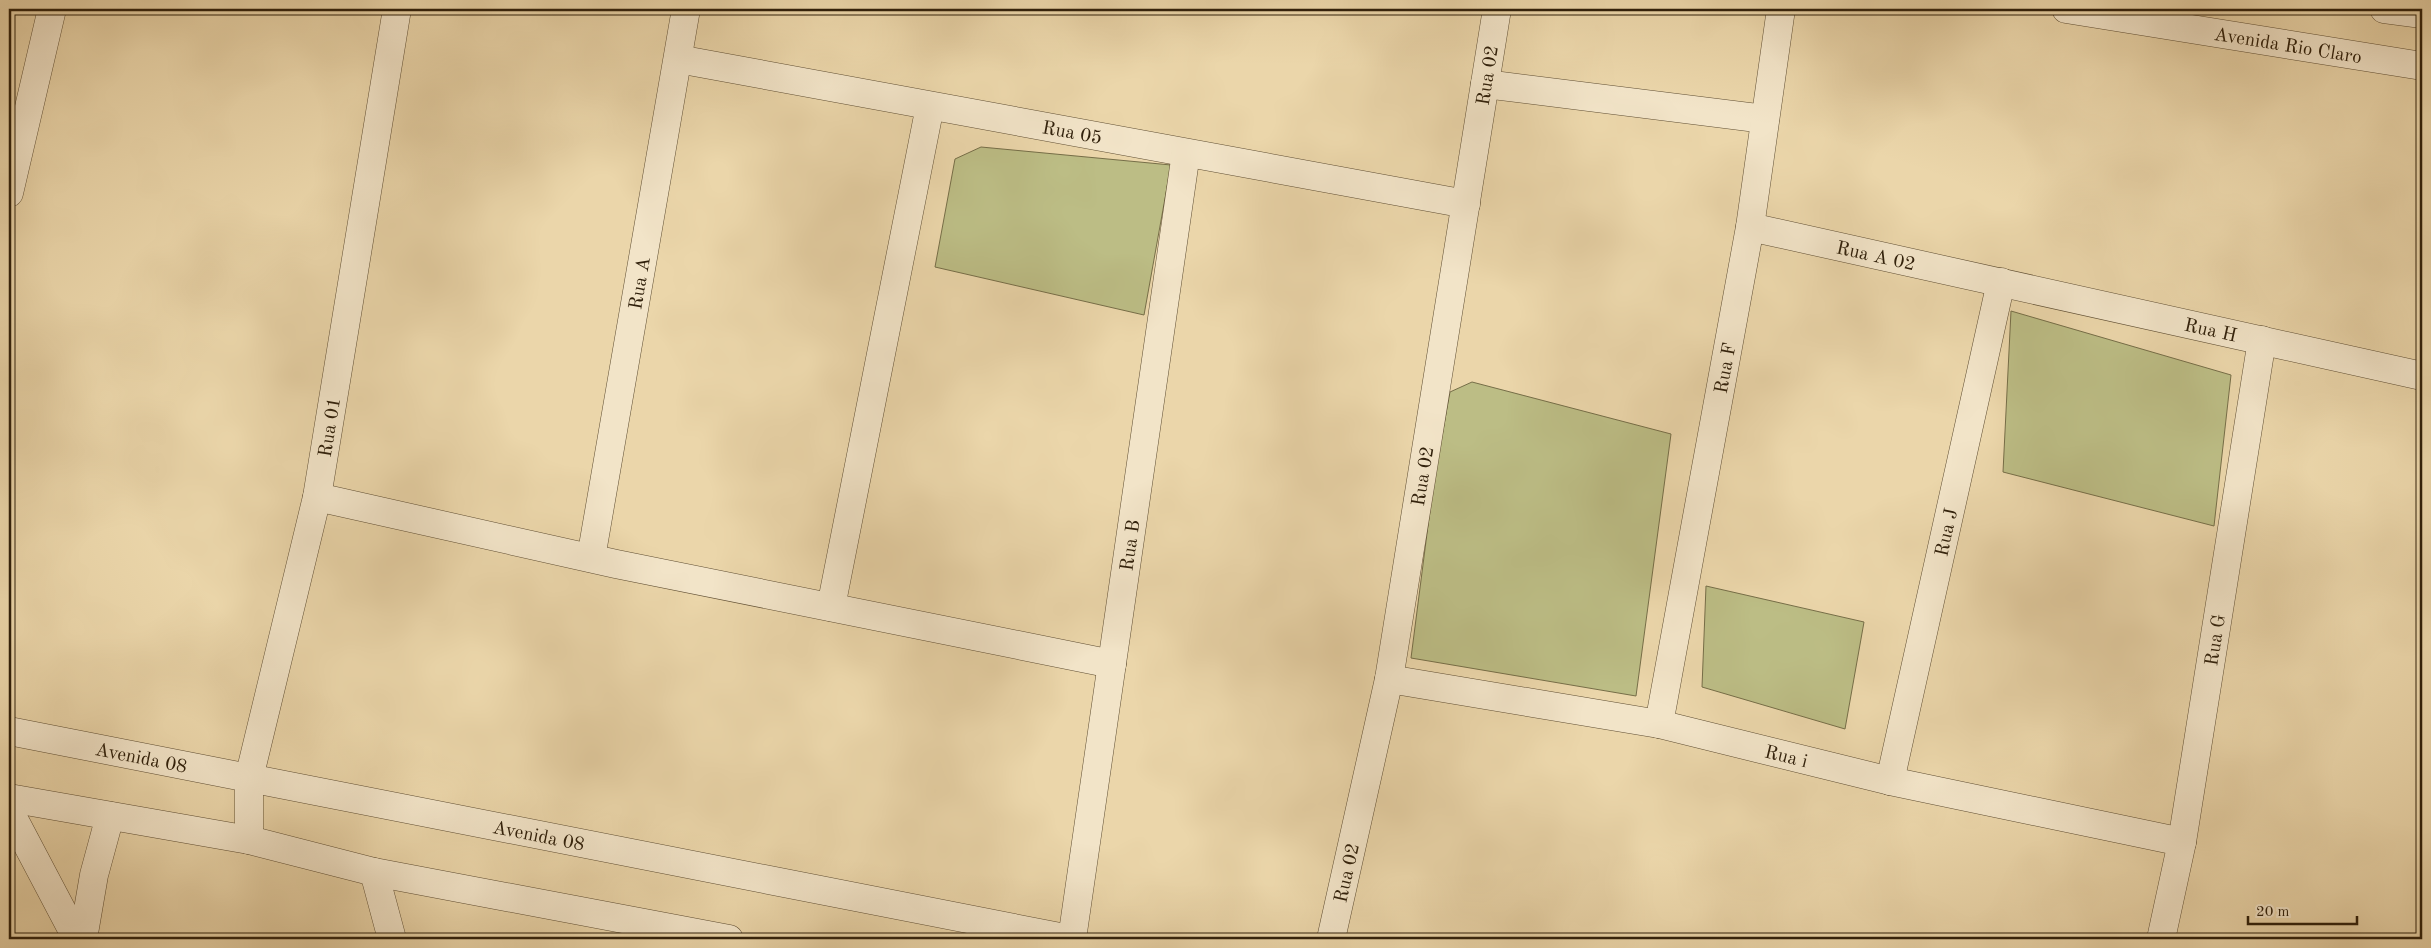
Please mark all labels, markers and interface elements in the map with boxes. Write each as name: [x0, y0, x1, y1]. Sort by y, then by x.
street label: Avenida Rio Claro: [2213, 26, 2363, 68]
street label: Rua 02: [1475, 44, 1503, 107]
street label: Rua 05: [1040, 119, 1103, 149]
street label: Rua A 02: [1834, 239, 1917, 275]
street label: Rua A: [627, 255, 655, 311]
street label: Rua H: [2182, 317, 2238, 347]
street label: Rua F: [1713, 341, 1741, 395]
street label: Rua 01: [317, 396, 345, 459]
street label: Rua 02: [1410, 445, 1438, 508]
street label: Rua J: [1933, 507, 1962, 558]
street label: Rua B: [1118, 519, 1145, 572]
street label: Rua G: [2203, 613, 2230, 667]
street label: Avenida 08: [93, 741, 189, 778]
street label: Rua i: [1762, 743, 1809, 772]
street label: Avenida 08: [491, 819, 586, 856]
street label: Rua 02: [1332, 842, 1364, 905]
scale bar: [2248, 893, 2357, 925]
text: 20 m: [2256, 905, 2290, 920]

